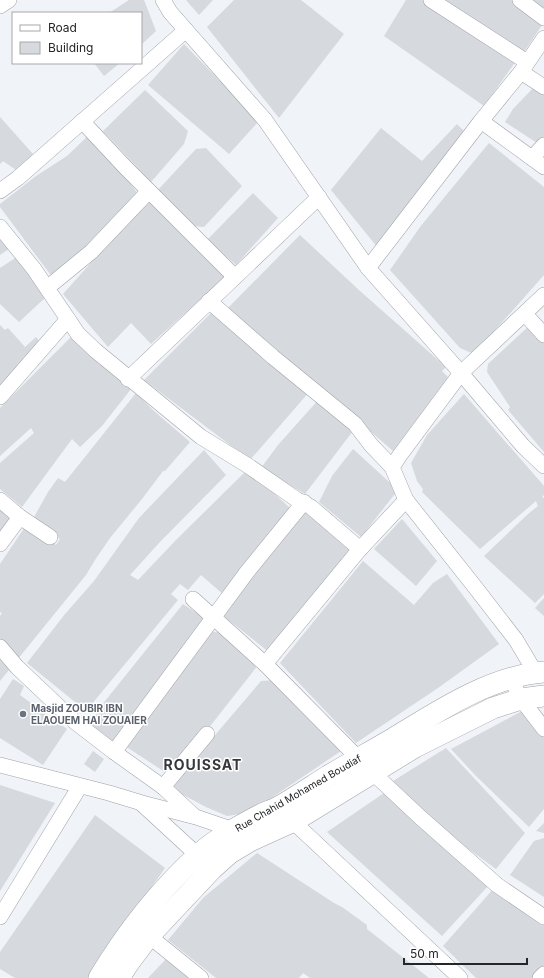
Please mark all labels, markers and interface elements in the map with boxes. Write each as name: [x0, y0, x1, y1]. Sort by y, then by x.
legend: [12, 12, 142, 64]
text: Road: [48, 20, 77, 35]
text: Building: [48, 40, 93, 55]
place label: Masjid ZOUBIR IBN ELAOUEM HAI ZOUAIER: [31, 702, 147, 726]
marker: Masjid ZOUBIR IBN ELAOUEM HAI ZOUAIER: [18, 709, 28, 719]
street label: Rue Chahid Mohamed Boudiaf: [233, 752, 363, 834]
district label: ROUISSAT: [164, 756, 242, 773]
scale bar: [404, 940, 527, 966]
text: 50 m: [410, 946, 439, 961]

